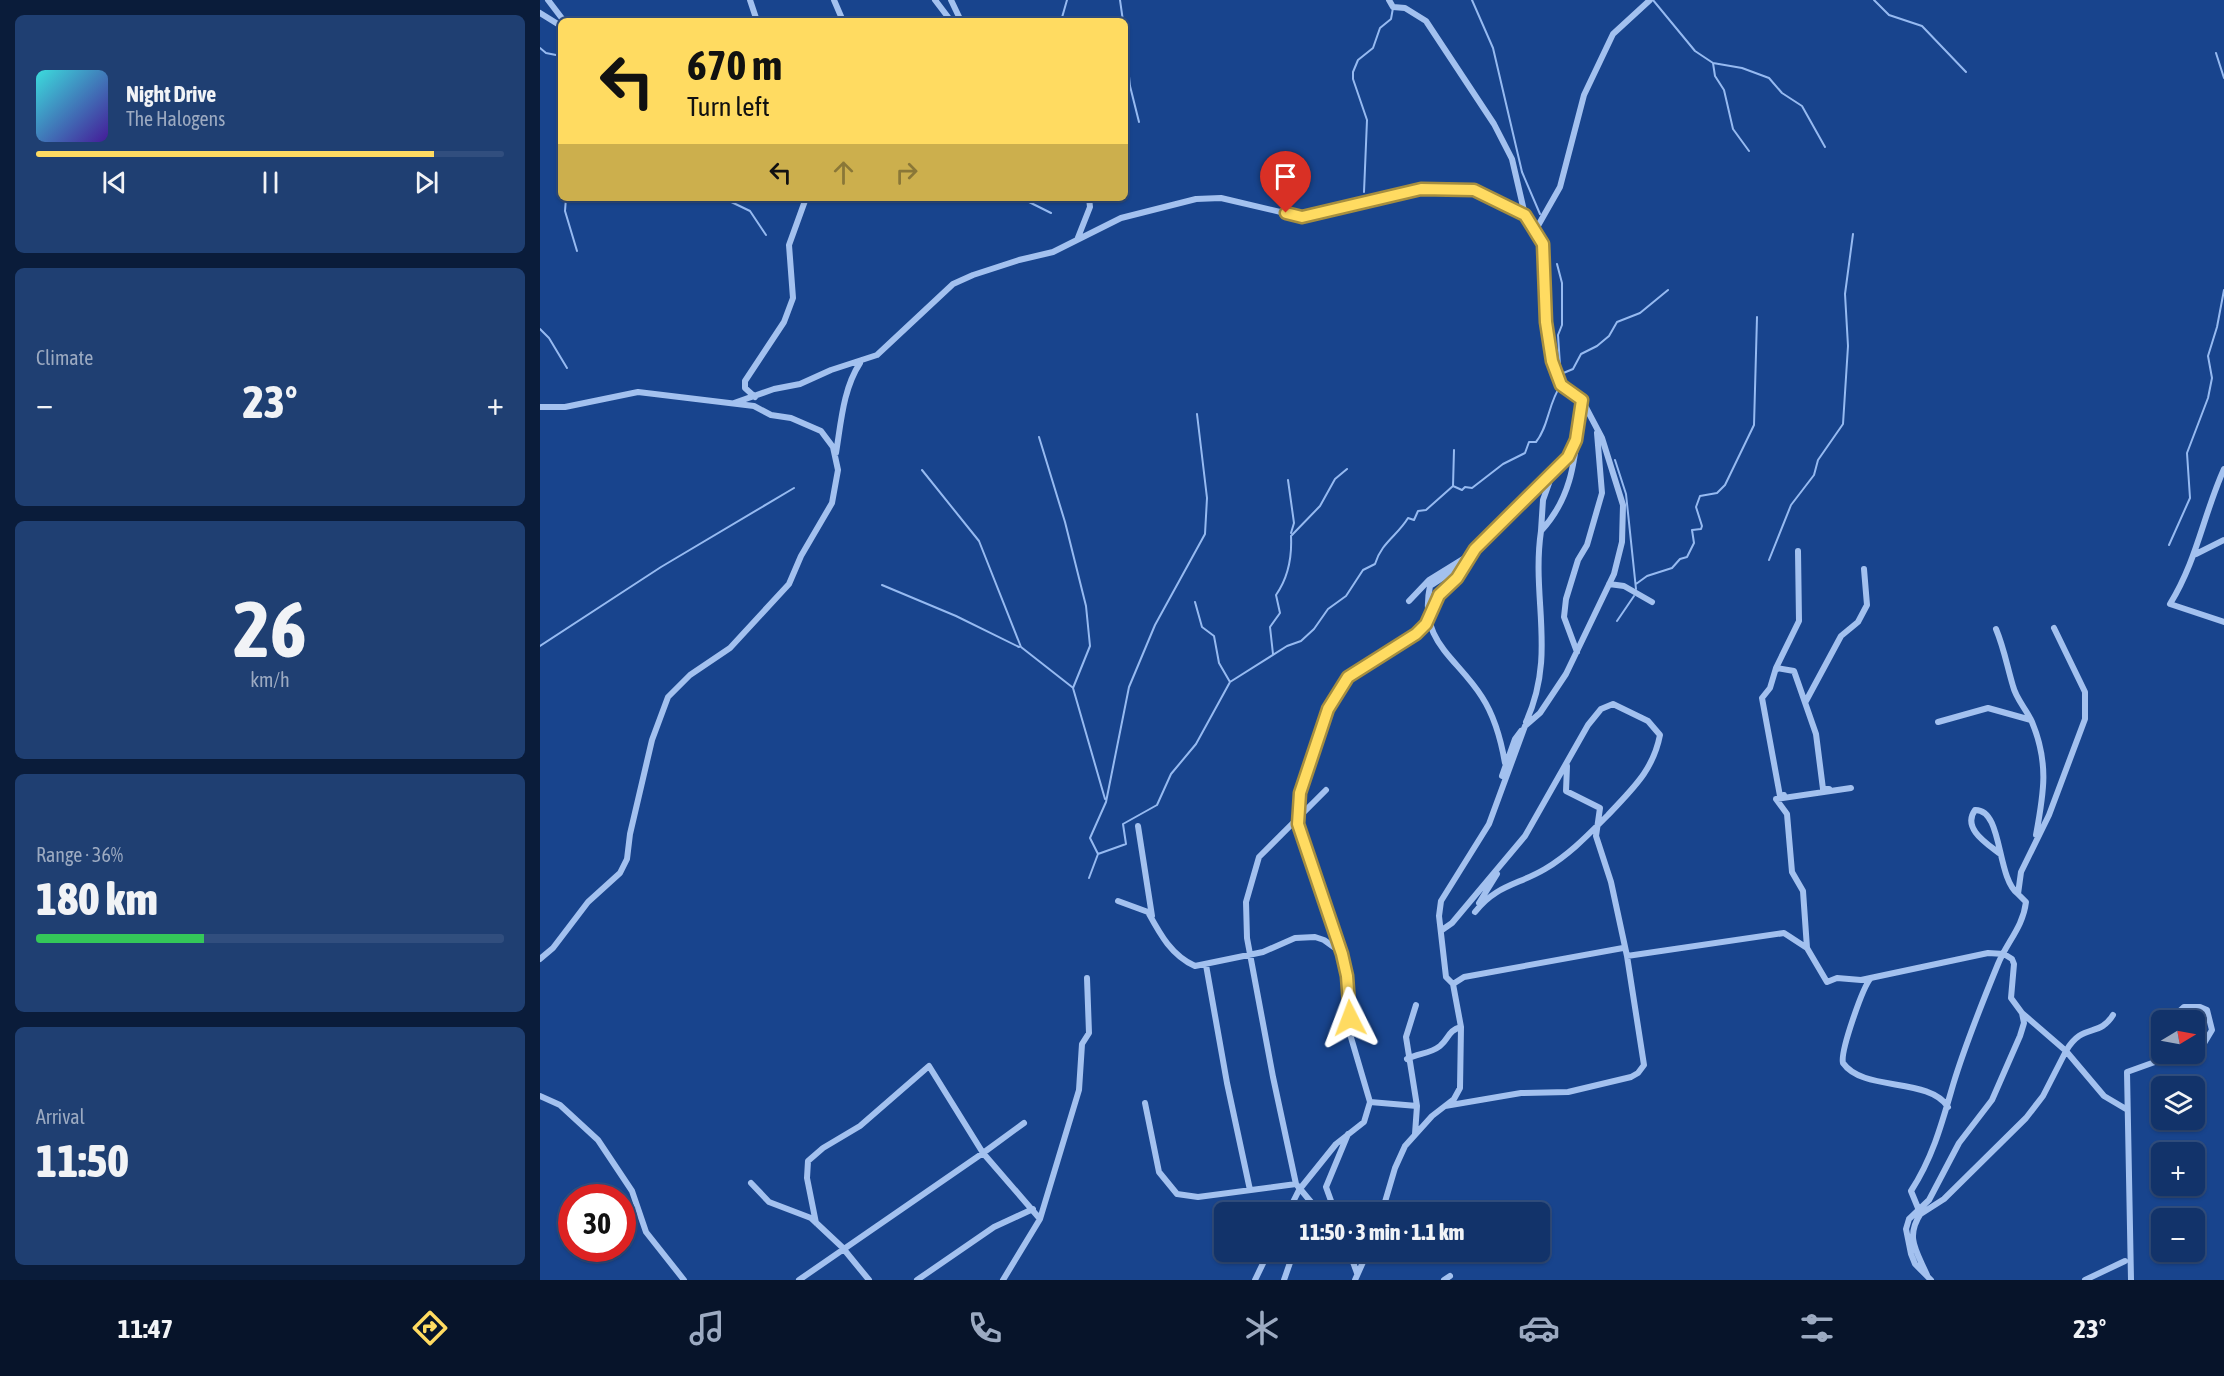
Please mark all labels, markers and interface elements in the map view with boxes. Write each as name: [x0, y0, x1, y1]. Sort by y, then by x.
text: 670 m: [687, 41, 782, 89]
icon: left: [588, 42, 666, 120]
text: Night Drive: [126, 81, 216, 107]
text: Turn left: [687, 91, 770, 122]
text: The Halogens: [126, 107, 225, 130]
pin: [1260, 151, 1311, 213]
icon: left: [764, 156, 797, 189]
icon: ahead: [827, 156, 860, 189]
icon: right: [890, 156, 923, 189]
icon: arrive: [1269, 160, 1302, 193]
icon: previous: [98, 166, 131, 199]
icon: pause: [254, 166, 287, 199]
icon: next: [410, 166, 443, 199]
text: Climate: [36, 346, 93, 369]
text: 23°: [243, 376, 297, 428]
text: −: [36, 384, 53, 422]
text: +: [487, 384, 504, 422]
text: 26: [233, 584, 307, 674]
text: km/h: [250, 668, 290, 691]
text: Range · 36%: [36, 843, 123, 866]
text: 180 km: [36, 873, 158, 925]
position arrow: [1318, 986, 1382, 1050]
north arrow: [2151, 1010, 2205, 1064]
map controls: [2151, 1010, 2205, 1262]
button: layers: [2151, 1076, 2205, 1130]
text: Arrival: [36, 1105, 85, 1128]
text: 11:50: [36, 1135, 129, 1187]
button: +: [2151, 1142, 2205, 1196]
speed limit sign: 30: [558, 1184, 636, 1262]
button: −: [2151, 1208, 2205, 1262]
text: 11:50 · 3 min · 1.1 km: [1300, 1219, 1464, 1245]
icon: directions: [409, 1307, 451, 1349]
icon: music: [686, 1307, 728, 1349]
icon: phone: [964, 1307, 1006, 1349]
icon: climate: [1241, 1307, 1283, 1349]
icon: car: [1518, 1307, 1560, 1349]
icon: filters: [1796, 1307, 1838, 1349]
text: 11:47: [118, 1313, 173, 1344]
text: 23°: [2073, 1313, 2106, 1344]

